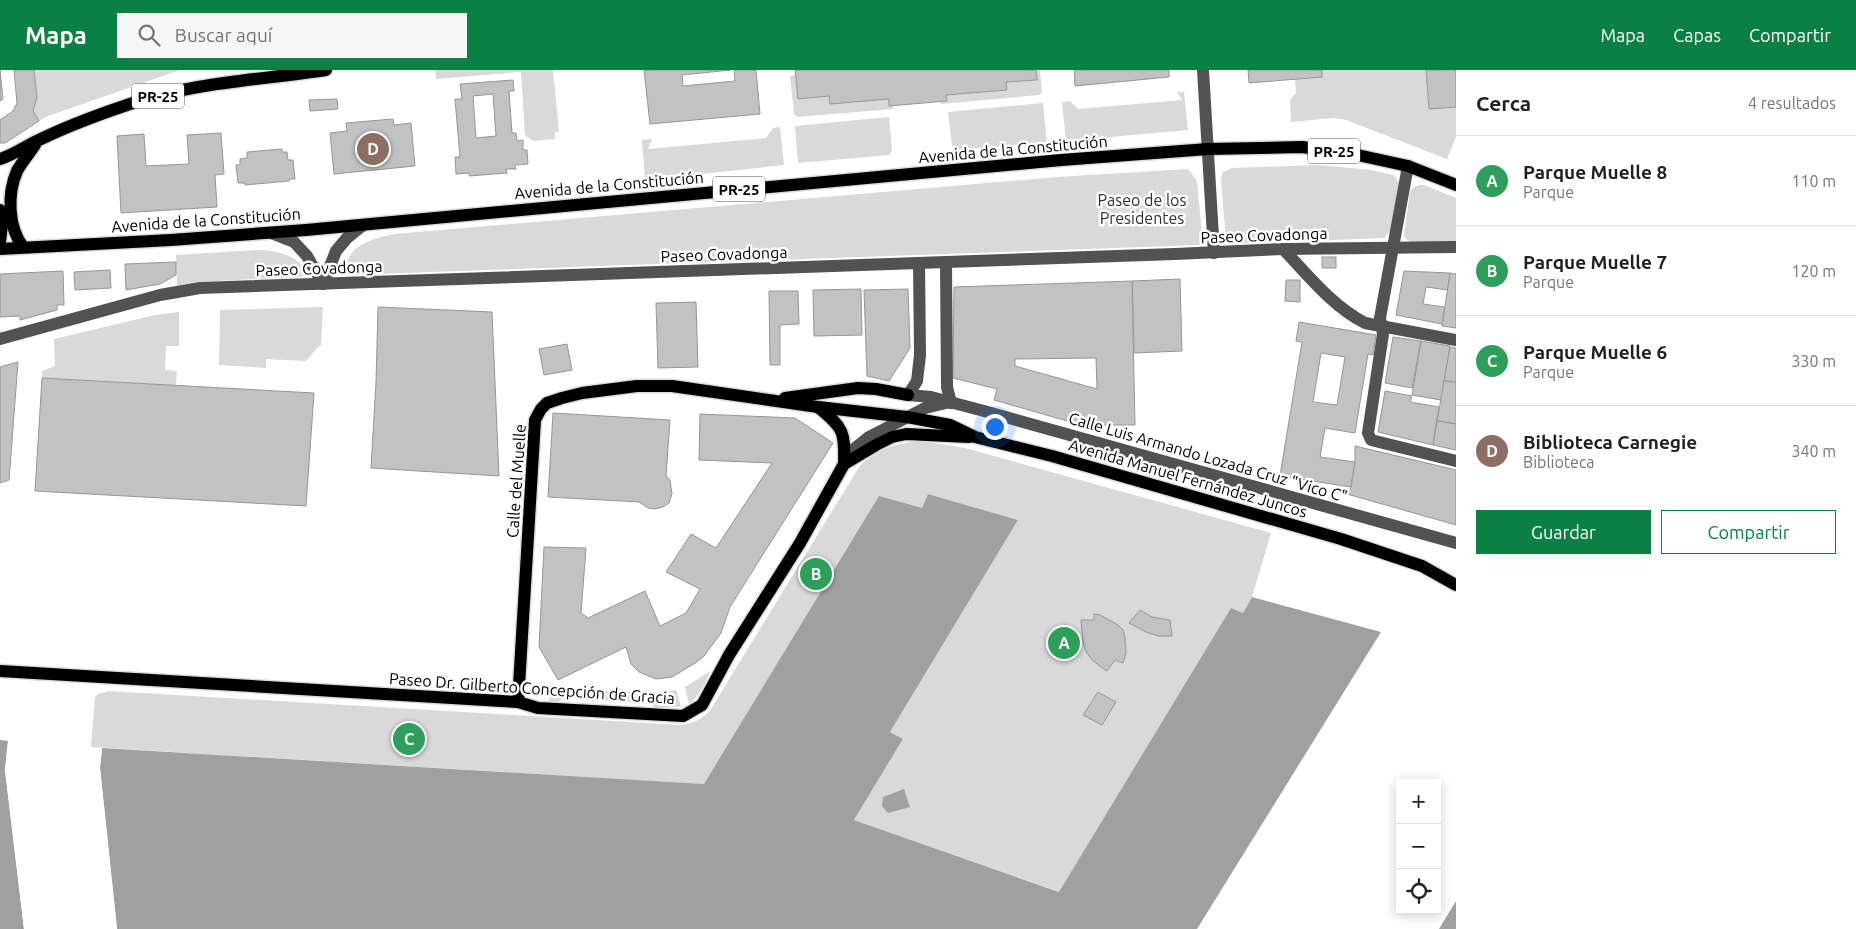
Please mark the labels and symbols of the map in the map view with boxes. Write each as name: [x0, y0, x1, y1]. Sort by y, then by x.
road number: PR-25: [132, 84, 184, 108]
pin: D: [357, 130, 389, 168]
street label: Avenida de la Constitución: [918, 132, 1108, 166]
road number: PR-25: [1308, 138, 1360, 164]
street label: Avenida de la Constitución: [514, 168, 704, 202]
road number: PR-25: [713, 176, 765, 202]
park label: Paseo de los Presidentes: [1098, 191, 1186, 227]
street label: Avenida de la Constitución: [111, 204, 301, 236]
street label: Paseo Covadonga: [1200, 224, 1328, 246]
street label: Paseo Covadonga: [660, 243, 788, 265]
street label: Paseo Covadonga: [255, 257, 383, 279]
street label: Calle Luis Armando Lozada Cruz "Vico C": [1067, 409, 1349, 505]
your location: [982, 414, 1008, 440]
street label: Calle del Muelle: [503, 423, 529, 539]
street label: Avenida Manuel Fernández Juncos: [1067, 435, 1309, 521]
pin: B: [800, 555, 832, 593]
pin: A: [1048, 624, 1080, 662]
street label: Paseo Dr. Gilberto Concepción de Gracia: [388, 669, 676, 707]
pin: C: [393, 720, 425, 758]

